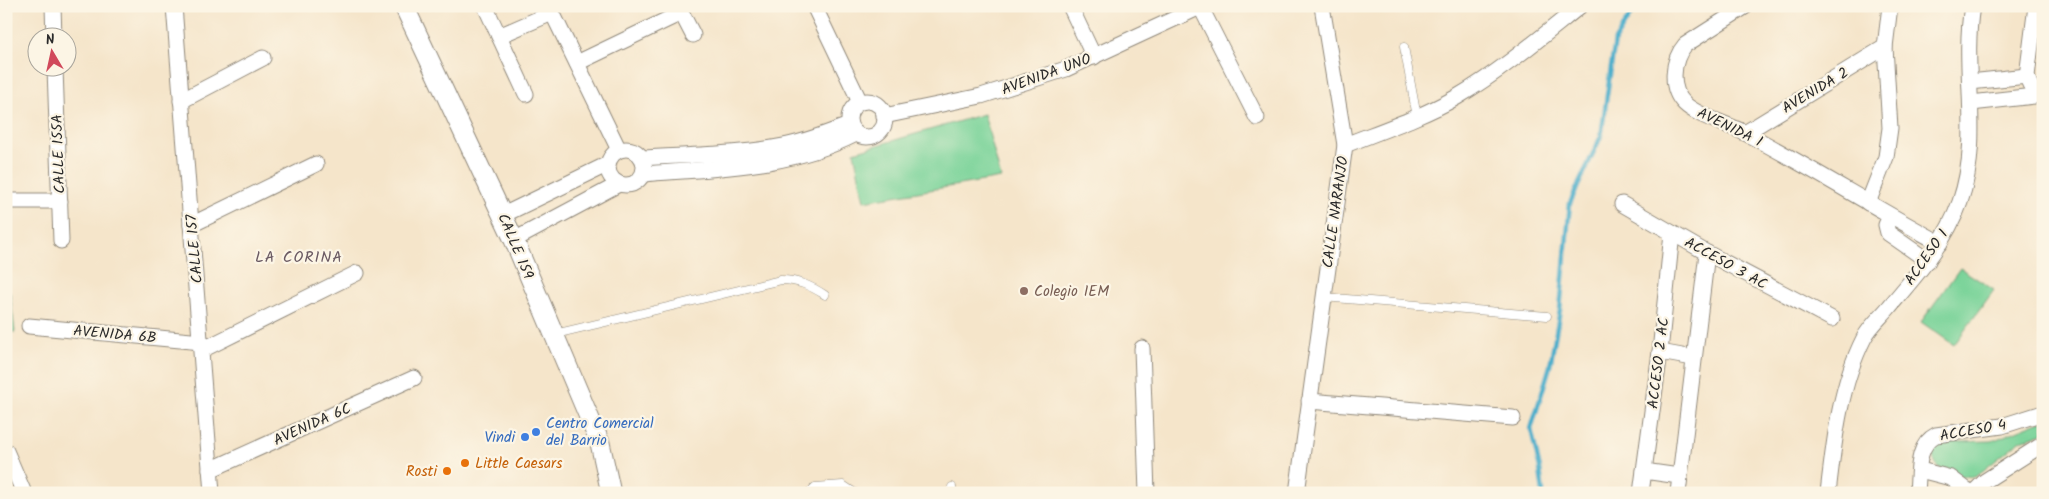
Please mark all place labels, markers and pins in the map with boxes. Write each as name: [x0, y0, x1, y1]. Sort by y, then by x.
place label: Colegio IEM: [1034, 280, 1109, 304]
marker: Colegio IEM: [1018, 285, 1030, 297]
place label: Centro Comercial del Barrio: [546, 412, 654, 453]
place label: Vindi: [484, 426, 516, 450]
marker: Centro Comercial del Barrio: [530, 426, 542, 438]
marker: Vindi: [519, 431, 531, 443]
place label: Little Caesars: [475, 452, 563, 476]
marker: Little Caesars: [459, 457, 471, 469]
place label: Rosti: [406, 460, 438, 484]
marker: Rosti: [441, 465, 453, 477]

